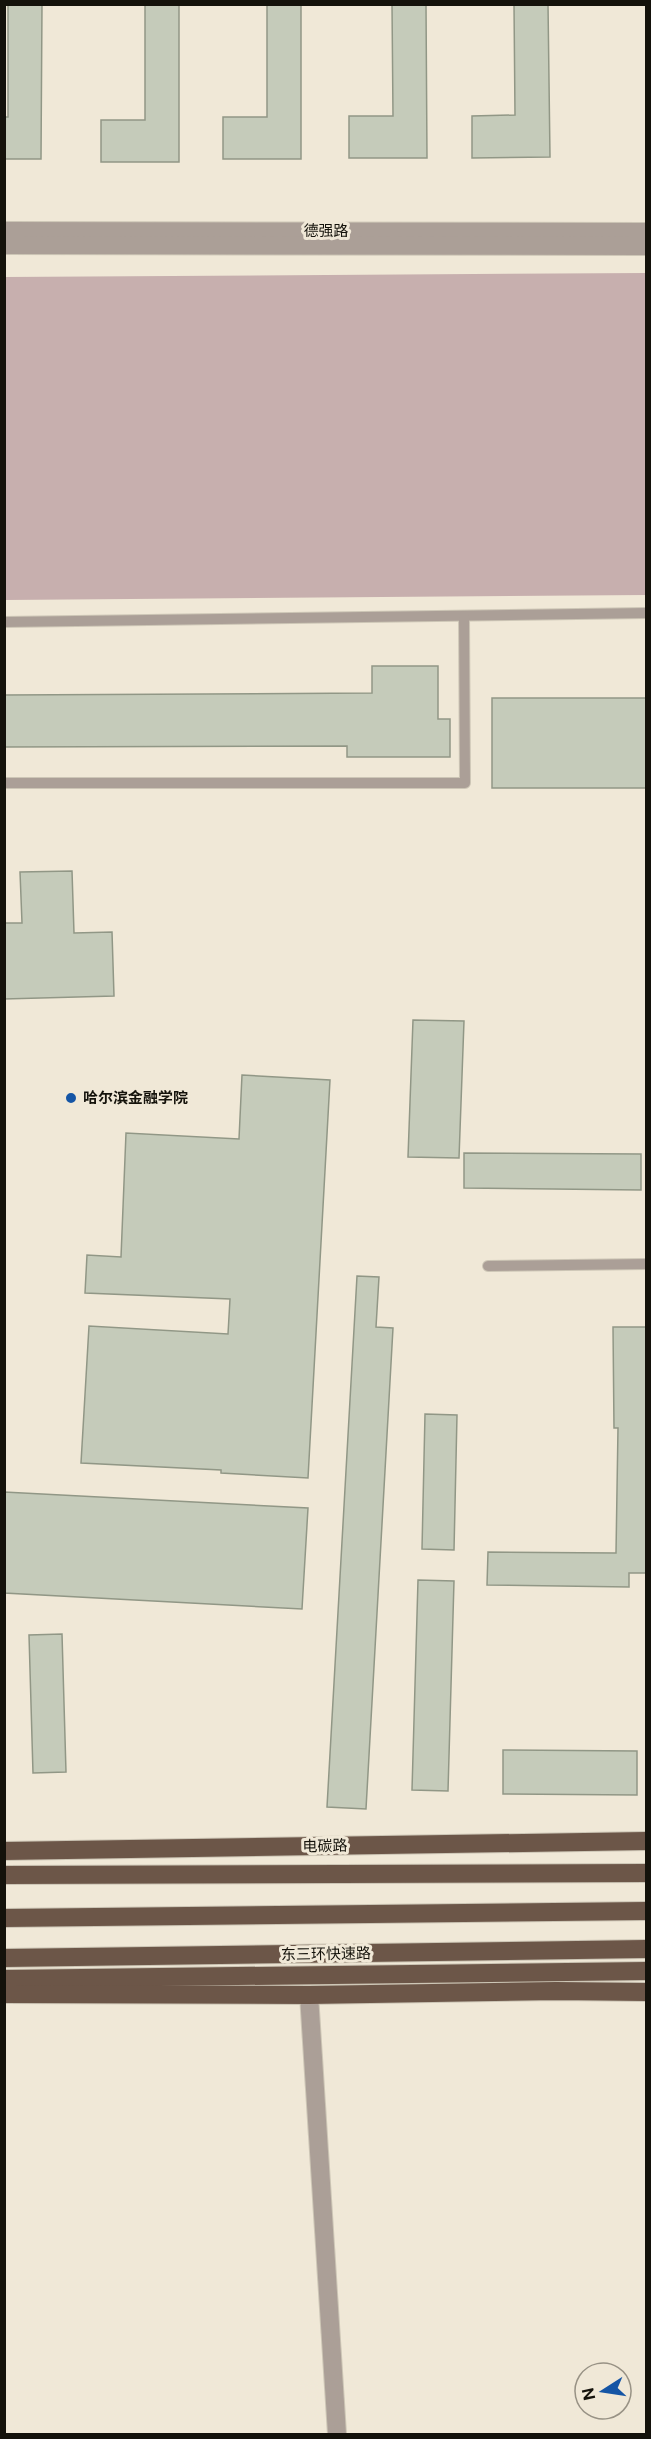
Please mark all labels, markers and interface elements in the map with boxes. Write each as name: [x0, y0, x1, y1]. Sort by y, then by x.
street label: 德强路: [303, 222, 349, 239]
place label: 哈尔滨金融学院: [83, 1089, 188, 1106]
marker: 哈尔滨金融学院: [64, 1091, 78, 1105]
street label: 电碳路: [302, 1837, 348, 1854]
street label: 东三环快速路: [281, 1944, 371, 1963]
north arrow: [573, 2361, 633, 2421]
text: N: [578, 2386, 599, 2402]

